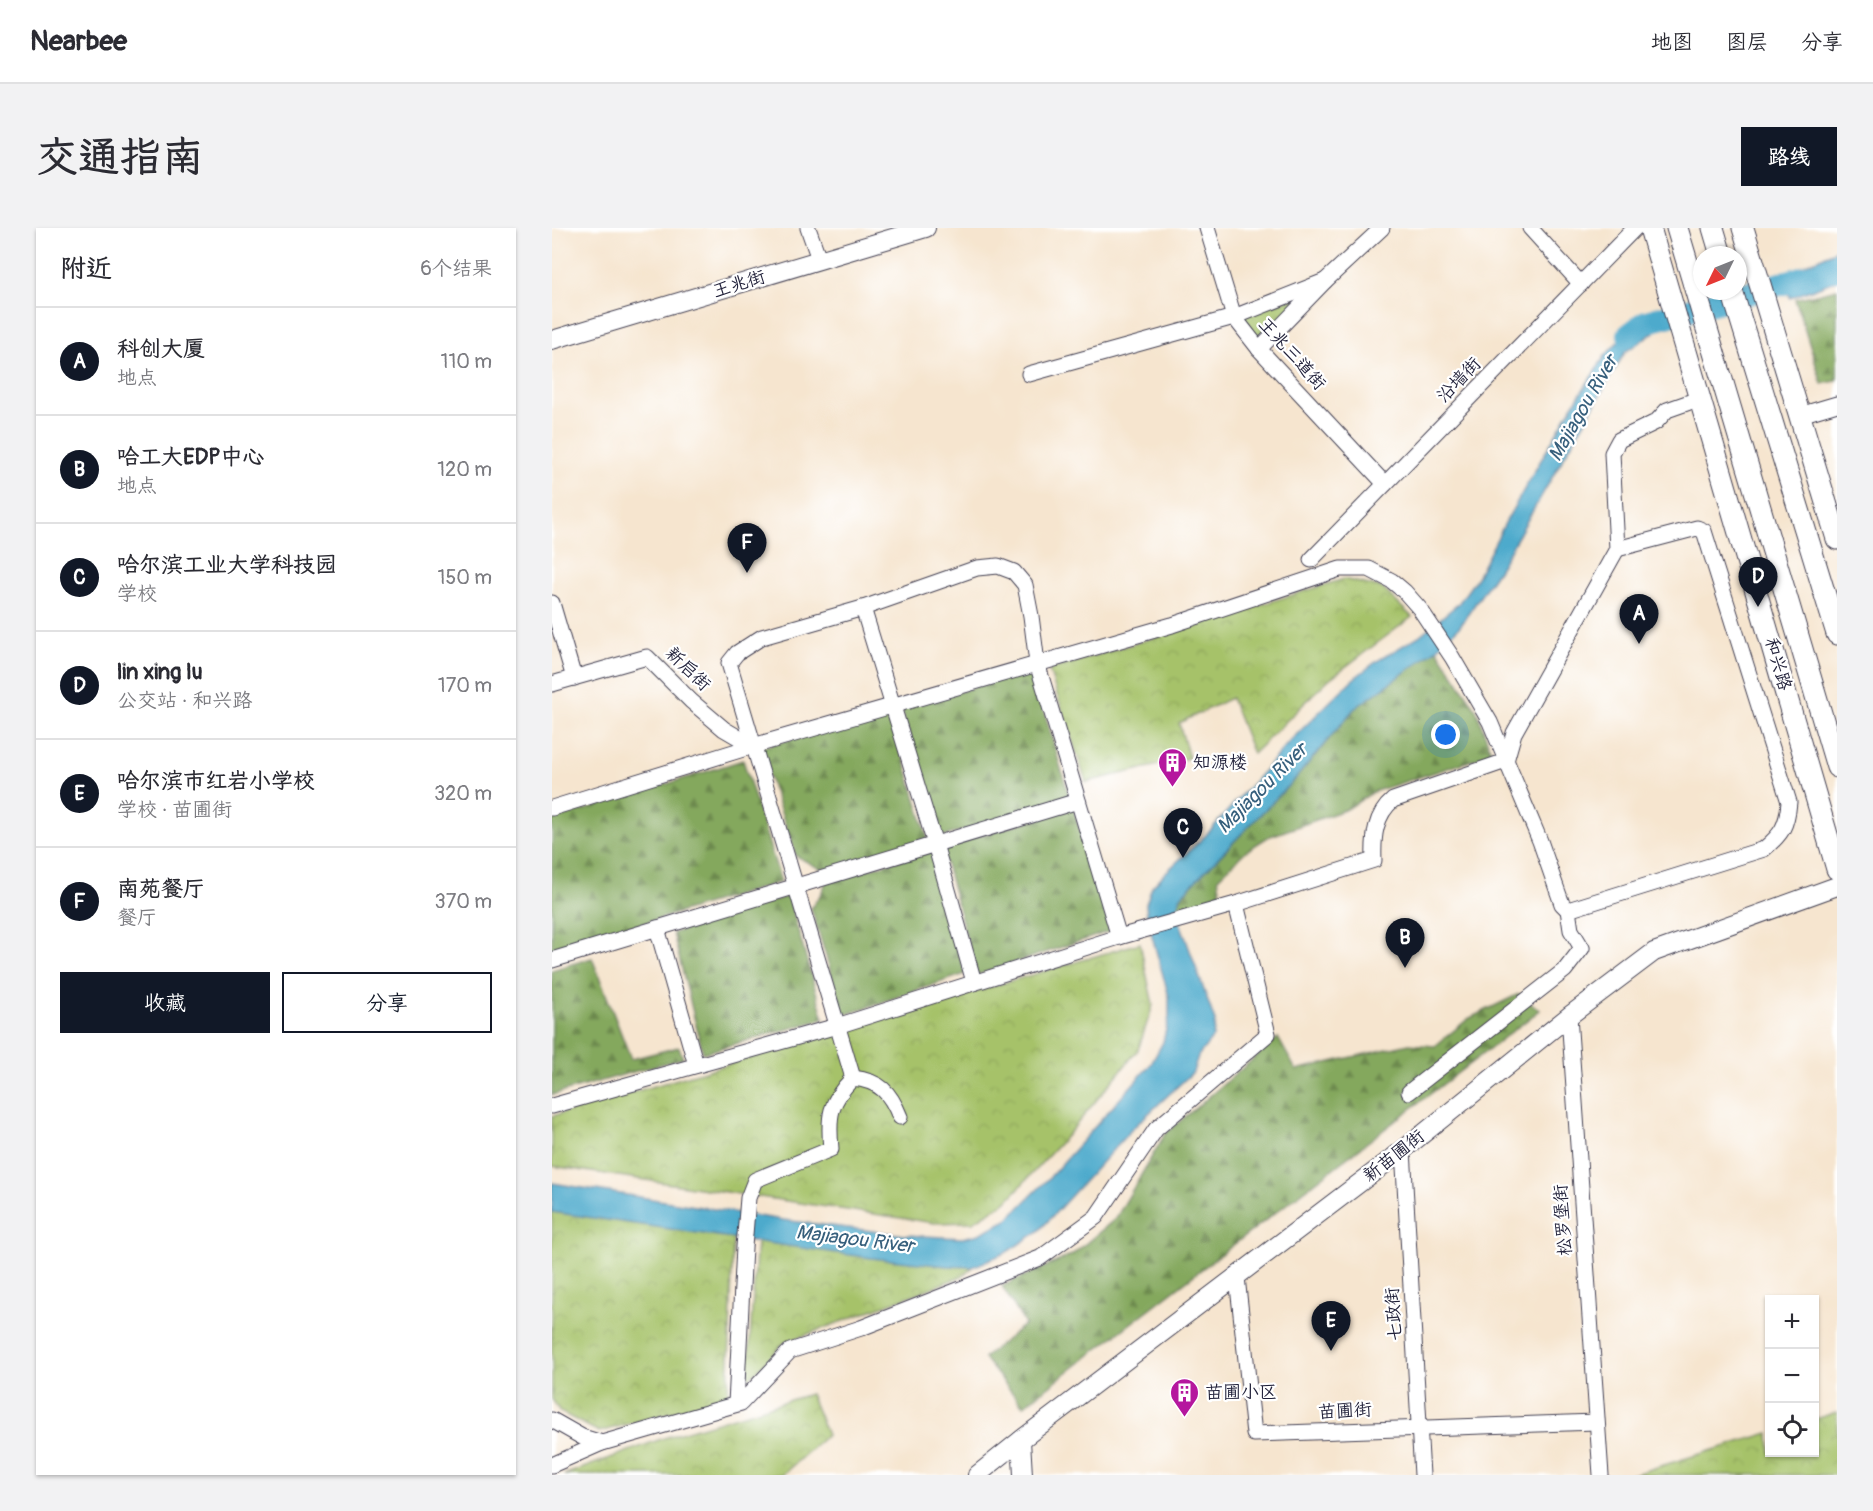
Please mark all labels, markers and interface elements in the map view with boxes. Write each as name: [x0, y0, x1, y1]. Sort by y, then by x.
text: Nearbee: [30, 24, 127, 59]
text: 地图: [1651, 29, 1693, 56]
text: 图层: [1726, 29, 1768, 56]
text: 分享: [1801, 29, 1843, 56]
button: 路线: [1741, 127, 1837, 186]
text: 交通指南: [36, 132, 204, 184]
north arrow: [1693, 246, 1747, 300]
text: 附近: [60, 253, 112, 285]
text: 6个结果: [420, 256, 492, 281]
street label: 王兆街: [710, 265, 768, 303]
street label: 王兆三道街: [1253, 313, 1331, 395]
text: 科创大厦: [117, 335, 205, 363]
water label: Majiagou River: [1543, 348, 1625, 465]
text: A: [73, 349, 86, 374]
text: 110 m: [441, 349, 492, 374]
street label: 沿墙街: [1432, 353, 1486, 407]
text: 地点: [117, 365, 157, 390]
text: 哈工大EDP中心: [117, 443, 264, 471]
text: B: [74, 457, 85, 482]
text: 120 m: [437, 457, 492, 482]
text: 地点: [117, 473, 157, 498]
pin: F: [728, 524, 766, 573]
text: 哈尔滨工业大学科技园: [117, 551, 337, 579]
pin: D: [1738, 558, 1778, 607]
text: C: [73, 565, 86, 590]
text: 150 m: [438, 565, 492, 590]
text: 学校: [117, 581, 157, 606]
pin: A: [1620, 594, 1658, 644]
street label: 和兴路: [1760, 635, 1796, 693]
street label: 新启街: [661, 642, 715, 696]
text: lin xing lu: [117, 658, 202, 686]
text: D: [73, 673, 86, 698]
text: 170 m: [438, 673, 492, 698]
text: 公交站 · 和兴路: [117, 688, 252, 713]
your location: [1431, 720, 1460, 749]
water label: Majiagou River: [1211, 735, 1315, 839]
building icon: 知源楼: [1156, 746, 1188, 788]
place label: 知源楼: [1193, 751, 1247, 774]
text: 哈尔滨市红岩小学校: [117, 767, 315, 795]
text: E: [74, 781, 85, 806]
text: 320 m: [434, 781, 492, 806]
text: 学校 · 苗圃街: [117, 797, 232, 822]
pin: C: [1164, 808, 1202, 858]
text: 南苑餐厅: [117, 875, 205, 903]
text: F: [73, 889, 86, 914]
text: 370 m: [435, 889, 492, 914]
text: 餐厅: [117, 905, 157, 930]
pin: B: [1386, 918, 1424, 968]
button: 收藏: [60, 972, 270, 1033]
button: 分享: [282, 972, 492, 1033]
street label: 新苗圃街: [1359, 1125, 1429, 1187]
street label: 松罗堡街: [1549, 1183, 1577, 1257]
water label: Majiagou River: [795, 1219, 918, 1259]
street label: 七政街: [1381, 1286, 1407, 1342]
map controls: [1765, 1295, 1819, 1457]
button: +: [1765, 1295, 1819, 1349]
pin: E: [1312, 1302, 1350, 1351]
button: −: [1765, 1349, 1819, 1403]
building icon: 苗圃小区: [1168, 1376, 1200, 1418]
place label: 苗圃小区: [1205, 1381, 1277, 1404]
street label: 苗圃街: [1317, 1398, 1373, 1424]
button: locate: [1765, 1403, 1819, 1457]

